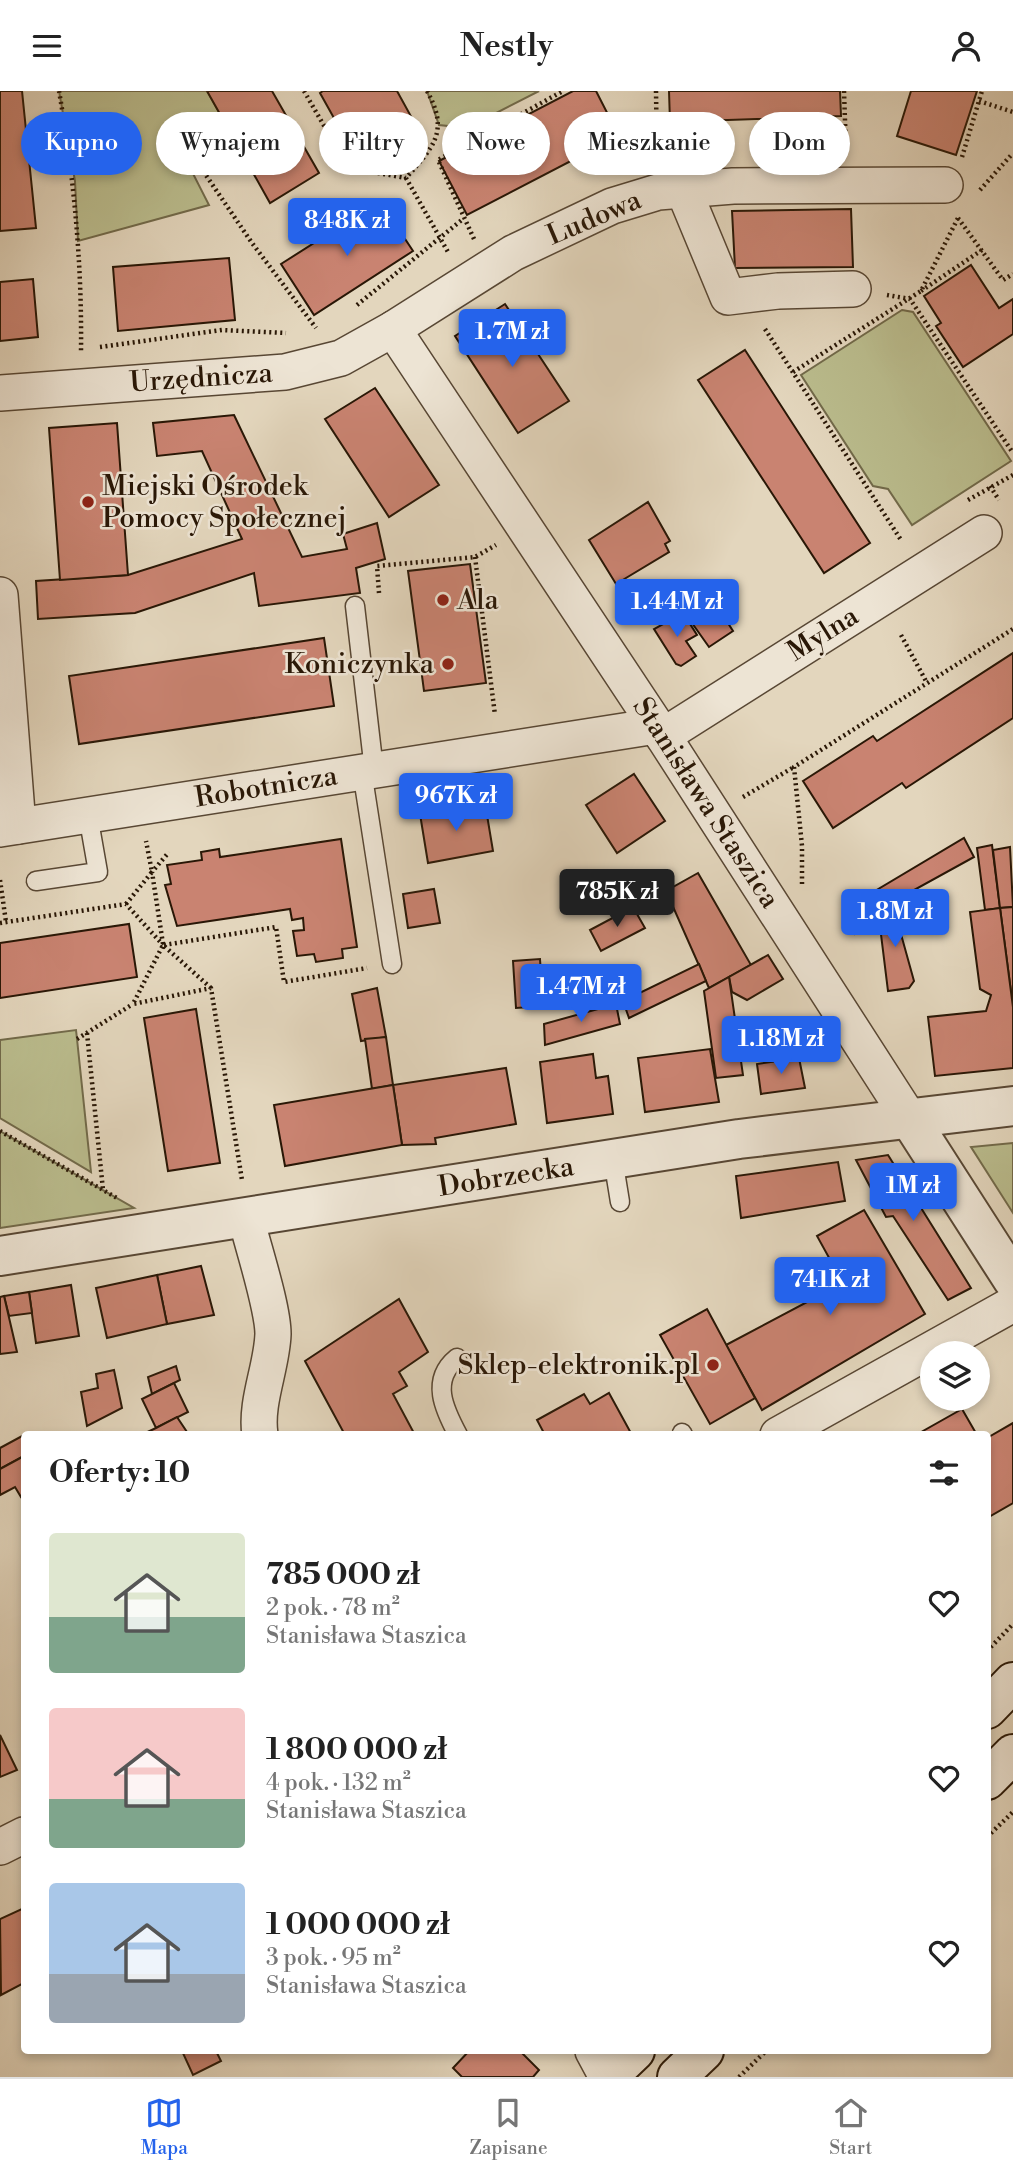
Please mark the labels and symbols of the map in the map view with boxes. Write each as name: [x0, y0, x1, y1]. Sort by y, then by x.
street label: Ludowa: [541, 182, 647, 254]
pin: 848K zł: [282, 199, 412, 258]
pin: 1.7M zł: [447, 309, 577, 369]
street label: Urzędnicza: [128, 355, 275, 400]
place label: Miejski Ośrodek Pomocy Społecznej: [102, 469, 347, 536]
marker: Miejski Ośrodek Pomocy Społecznej: [80, 494, 96, 510]
pin: 1.44M zł: [605, 580, 749, 639]
place label: Ala: [456, 583, 499, 618]
marker: Ala: [435, 592, 451, 608]
street label: Mylna: [781, 598, 866, 669]
place label: Koniczynka: [285, 647, 435, 682]
marker: Koniczynka: [440, 656, 456, 672]
street label: Stanisława Staszica: [625, 691, 788, 916]
street label: Robotnicza: [192, 758, 341, 816]
pin: 967K zł: [391, 773, 521, 833]
pin: 785K zł: [552, 869, 682, 929]
pin: 1.8M zł: [830, 889, 960, 949]
pin: 1.47M zł: [509, 965, 653, 1024]
pin: 1.18M zł: [709, 1017, 853, 1076]
street label: Dobrzecka: [436, 1149, 577, 1205]
pin: 1M zł: [864, 1163, 962, 1223]
pin: 741K zł: [765, 1257, 895, 1317]
place label: Sklep-elektronik.pl: [457, 1348, 699, 1383]
marker: Sklep-elektronik.pl: [705, 1357, 721, 1373]

